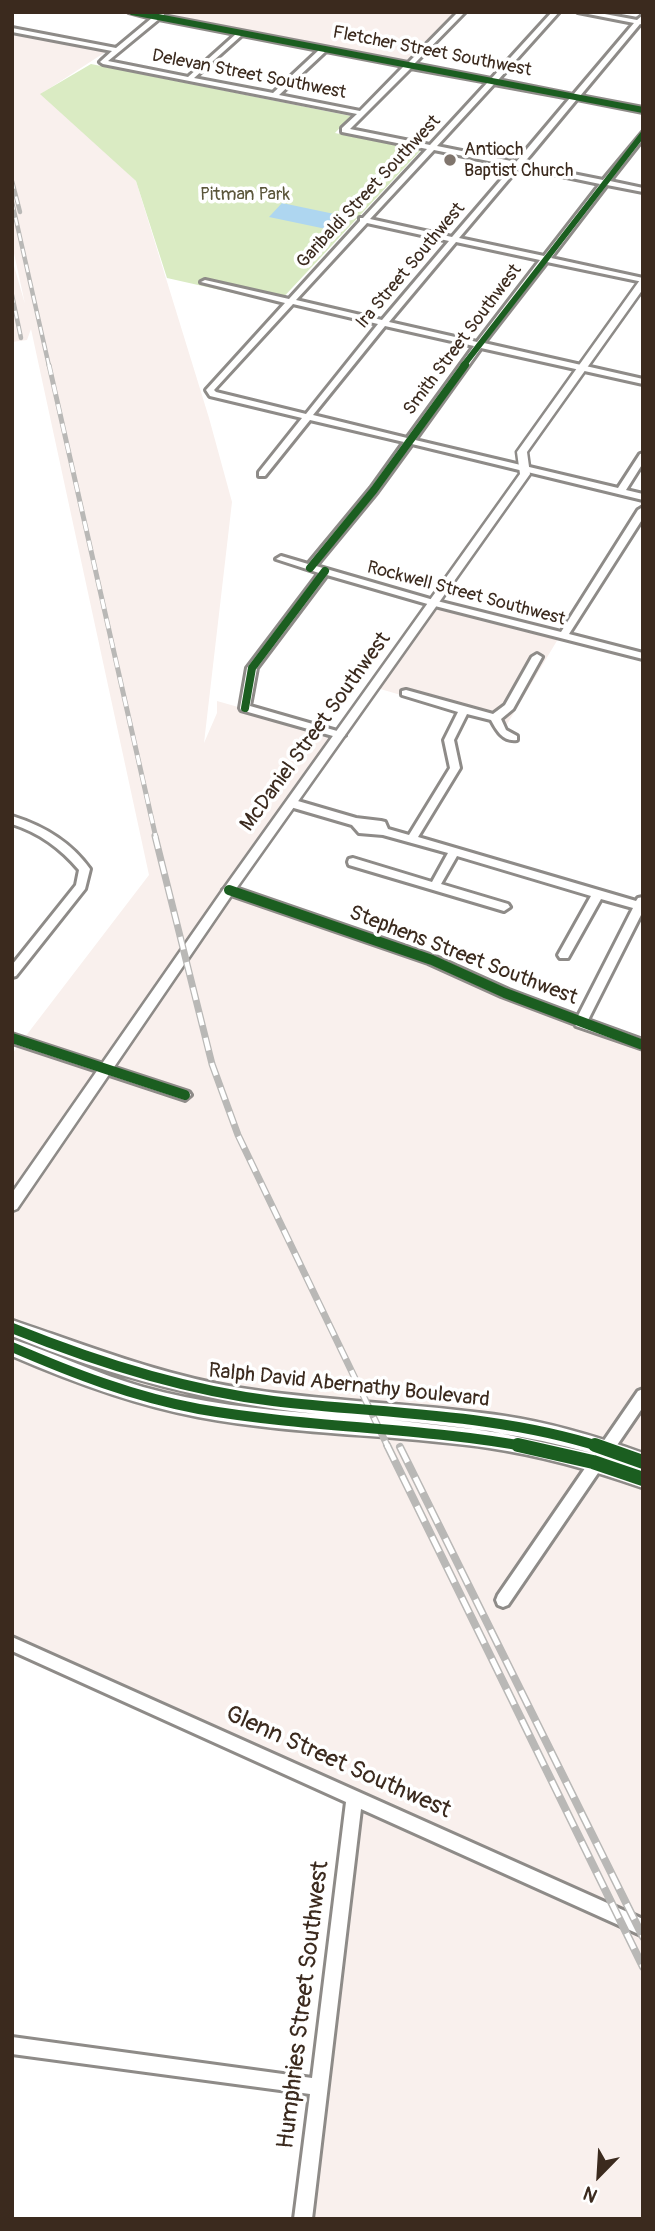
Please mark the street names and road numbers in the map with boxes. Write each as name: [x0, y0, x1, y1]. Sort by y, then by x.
street label: Fletcher Street Southwest: [331, 22, 533, 82]
street label: Delevan Street Southwest: [150, 46, 348, 104]
street label: Garibaldi Street Southwest: [292, 111, 446, 273]
street label: Ira Street Southwest: [352, 199, 470, 333]
street label: Smith Street Southwest: [399, 260, 527, 420]
street label: Rockwell Street Southwest: [365, 557, 567, 631]
street label: McDaniel Street Southwest: [235, 628, 397, 836]
street label: Stephens Street Southwest: [345, 901, 581, 1011]
street label: Ralph David Abernathy Boulevard: [207, 1359, 491, 1413]
street label: Glenn Street Southwest: [221, 1700, 455, 1826]
street label: Humphries Street Southwest: [272, 1859, 336, 2151]

